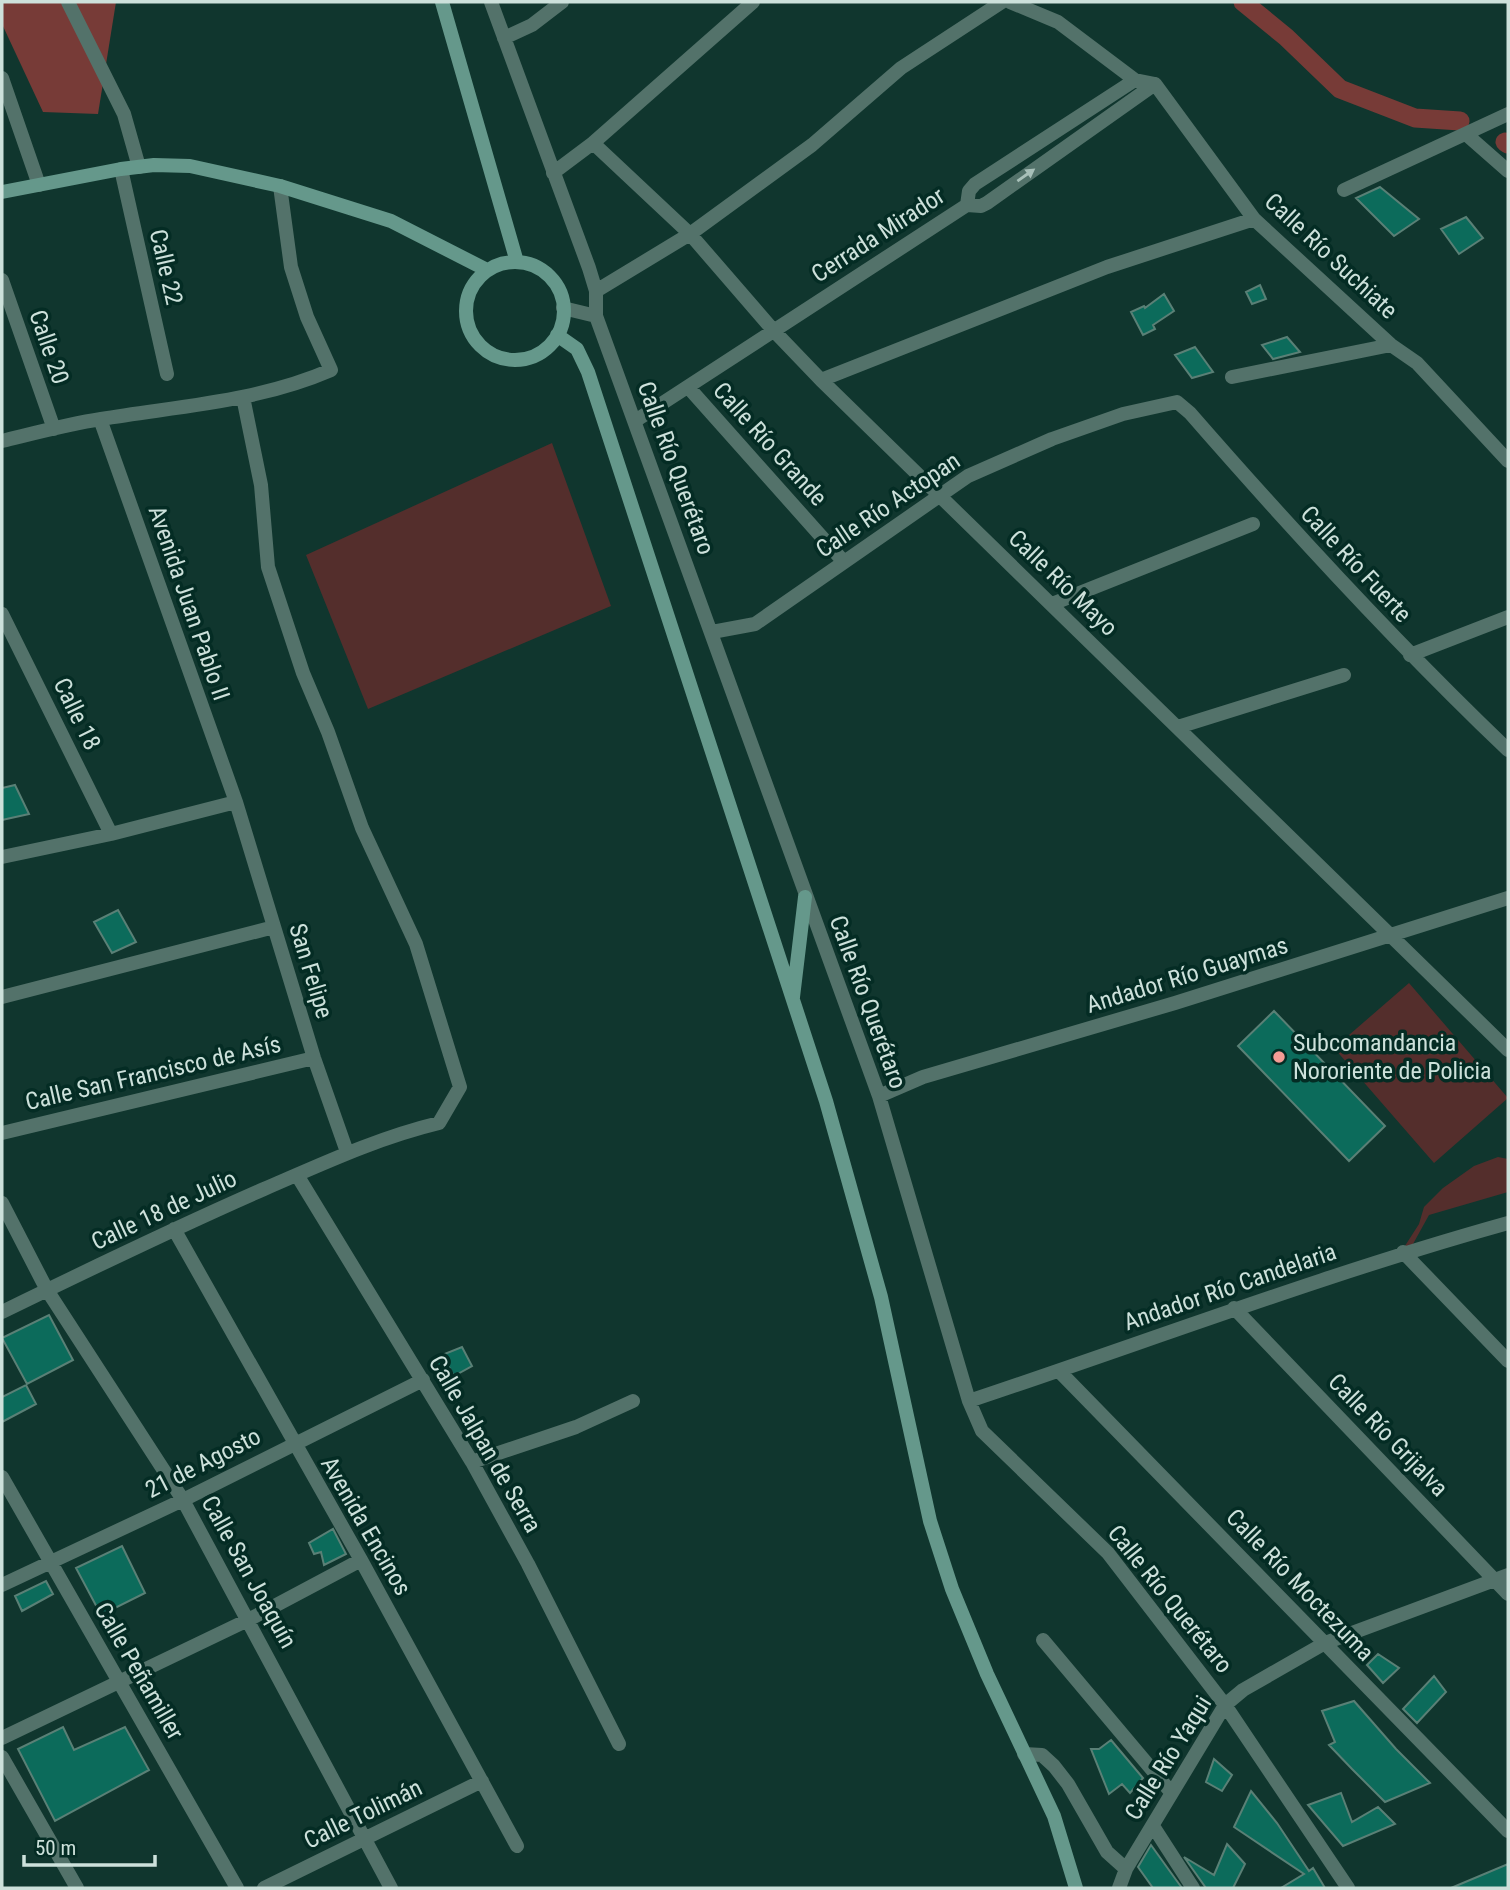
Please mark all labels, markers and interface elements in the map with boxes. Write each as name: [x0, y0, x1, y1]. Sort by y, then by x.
one-way arrow: [1017, 168, 1035, 182]
street label: Cerrada Mirador: [806, 182, 950, 288]
street label: Calle Río Suchiate: [1259, 187, 1403, 325]
street label: Calle 22: [144, 227, 188, 307]
street label: Calle 20: [23, 306, 75, 388]
street label: Calle Río Grande: [707, 377, 833, 511]
street label: Calle Río Querétaro: [632, 378, 720, 558]
street label: Calle Río Actopan: [811, 447, 965, 563]
street label: Calle Río Fuerte: [1295, 500, 1417, 628]
street label: Avenida Juan Pablo II: [143, 502, 235, 704]
street label: Calle Río Mayo: [1003, 524, 1123, 642]
street label: Calle 18: [48, 673, 106, 755]
street label: Calle Río Querétaro: [824, 912, 912, 1092]
street label: San Felipe: [283, 920, 339, 1022]
street label: Andador Río Guaymas: [1083, 931, 1291, 1019]
place label: Subcomandancia Nororiente de Policia: [1293, 1029, 1492, 1085]
street label: Calle San Francisco de Asís: [23, 1030, 283, 1116]
marker: Subcomandancia Nororiente de Policia: [1271, 1049, 1287, 1065]
street label: Calle 18 de Julio: [87, 1164, 241, 1256]
street label: Andador Río Candelaria: [1120, 1237, 1340, 1337]
street label: Calle Jalpan de Serra: [423, 1350, 547, 1538]
street label: Calle Río Grijalva: [1322, 1368, 1454, 1502]
street label: 21 de Agosto: [141, 1422, 265, 1504]
street label: Avenida Encinos: [315, 1452, 417, 1600]
street label: Calle San Joaquín: [196, 1491, 302, 1653]
street label: Calle Río Moctezuma: [1220, 1503, 1380, 1667]
street label: Calle Río Querétaro: [1102, 1519, 1238, 1679]
street label: Calle Peñamiller: [88, 1598, 190, 1744]
street label: Calle Río Yaqui: [1119, 1691, 1217, 1825]
street label: Calle Tolimán: [299, 1773, 427, 1855]
scale bar: [24, 1824, 156, 1868]
text: 50 m: [35, 1836, 76, 1860]

